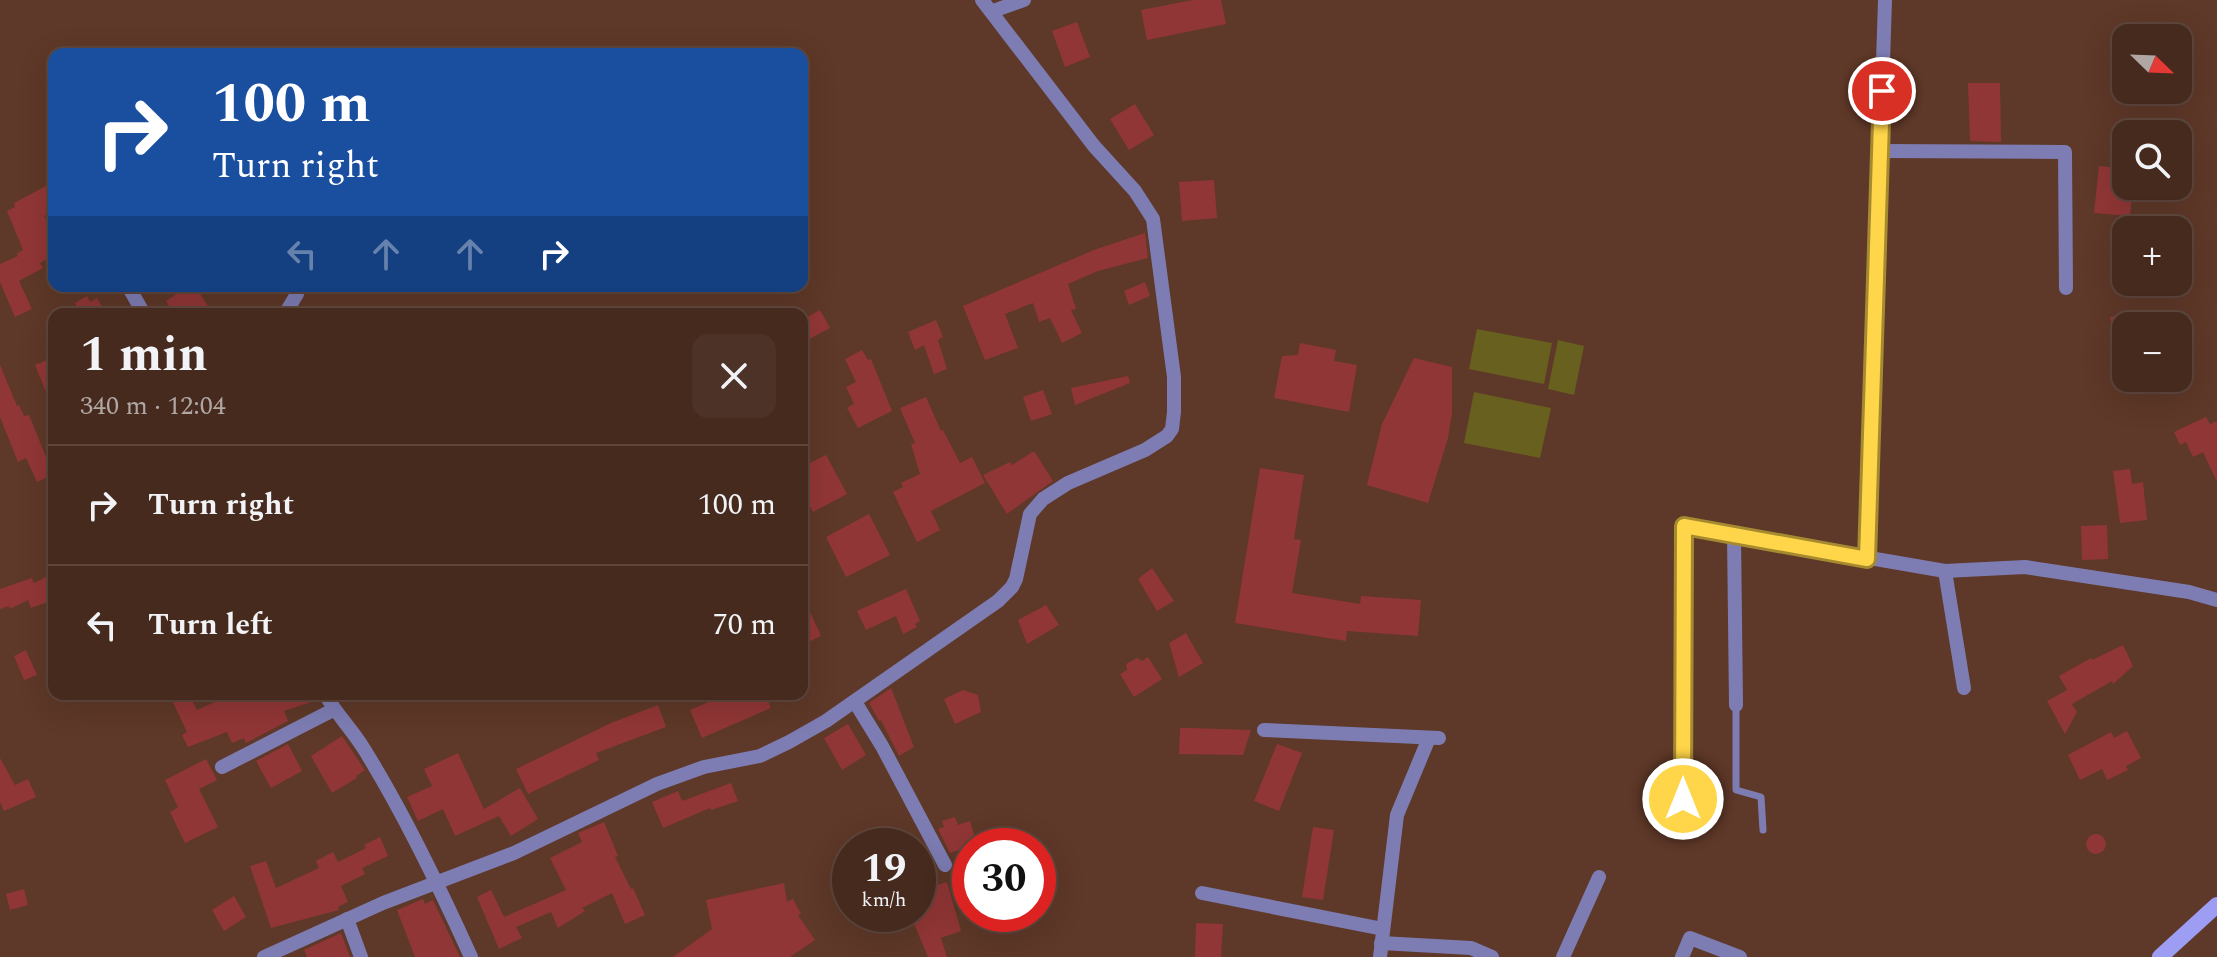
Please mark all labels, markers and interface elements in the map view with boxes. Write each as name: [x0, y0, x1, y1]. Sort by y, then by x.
north arrow: [2112, 24, 2192, 104]
map controls: [2112, 24, 2192, 392]
pin: [1848, 57, 1916, 125]
text: 100 m: [212, 62, 371, 147]
icon: arrive: [1860, 69, 1904, 113]
icon: right: [80, 80, 184, 184]
button: search: [2112, 120, 2192, 200]
text: Turn right: [212, 139, 379, 194]
button: +: [2112, 216, 2192, 296]
icon: left: [280, 232, 324, 276]
icon: ahead: [364, 232, 408, 276]
icon: ahead: [448, 232, 492, 276]
icon: right: [532, 232, 576, 276]
button: −: [2112, 312, 2192, 392]
text: 1 min: [80, 319, 208, 392]
button: close: [692, 334, 776, 418]
text: 340 m · 12:04: [80, 386, 226, 426]
text: Turn right: [148, 482, 294, 528]
text: 100 m: [698, 482, 776, 528]
icon: right: [80, 483, 124, 527]
text: Turn left: [148, 602, 273, 648]
text: 70 m: [713, 602, 776, 648]
icon: left: [80, 603, 124, 647]
position arrow: [1641, 757, 1725, 841]
speed limit sign: 30: [952, 828, 1056, 932]
text: 19: [862, 839, 906, 900]
text: km/h: [862, 885, 907, 915]

